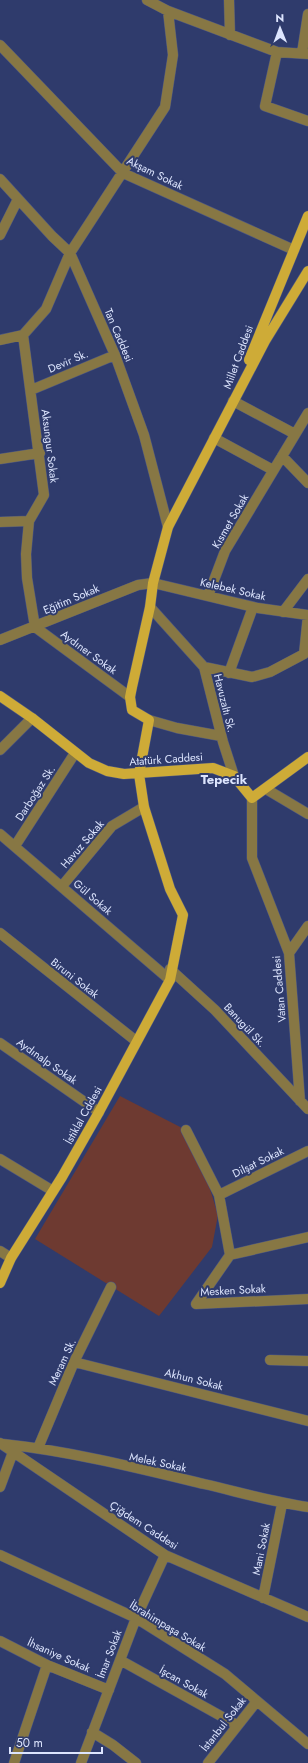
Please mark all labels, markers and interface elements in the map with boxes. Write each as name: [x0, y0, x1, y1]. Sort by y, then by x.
north arrow: [260, 8, 300, 48]
text: N: [275, 10, 284, 26]
street label: Akşam Sokak: [124, 153, 186, 194]
street label: Tan Caddesi: [101, 306, 137, 364]
street label: Millet Caddesi: [219, 323, 257, 391]
street label: Devir Sk.: [45, 345, 91, 377]
street label: Aksungur Sokak: [38, 408, 62, 484]
street label: Kısmet Sokak: [208, 491, 252, 551]
street label: Kelebek Sokak: [199, 574, 268, 604]
street label: Eğitim Sokak: [40, 580, 102, 618]
street label: Aydıner Sokak: [58, 626, 121, 678]
street label: Havuzaltı Sk.: [210, 672, 240, 734]
street label: Atatürk Caddesi: [129, 748, 204, 770]
street label: Darboğaz Sk.: [11, 762, 59, 824]
district label: Tepecik: [201, 770, 248, 789]
street label: Havuz Sokak: [57, 816, 108, 872]
street label: Gül Sokak: [70, 875, 116, 919]
street label: Biruni Sokak: [47, 954, 103, 1002]
street label: Vatan Caddesi: [268, 955, 290, 1023]
street label: Banugül Sk.: [220, 999, 270, 1051]
street label: Aydınalp Sokak: [13, 1034, 81, 1088]
street label: İstiklal Cddesi: [60, 1083, 106, 1147]
street label: Dilşat Sokak: [230, 1143, 287, 1181]
street label: Mesken Sokak: [200, 1280, 266, 1300]
street label: Meram Sk.: [44, 1336, 80, 1388]
street label: Akhun Sokak: [163, 1364, 225, 1394]
street label: Melek Sokak: [128, 1448, 188, 1476]
street label: Çiğdem Caddesi: [107, 1497, 182, 1553]
street label: Mani Sokak: [248, 1521, 274, 1577]
street label: İbrahimpaşa Sokak: [127, 1597, 209, 1655]
street label: İmar Sokak: [92, 1627, 126, 1681]
street label: İhsaniye Sokak: [25, 1634, 93, 1676]
street label: İşcan Sokak: [157, 1662, 212, 1702]
street label: İstanbul Sokak: [196, 1693, 250, 1755]
scale bar: [10, 1729, 102, 1755]
text: 50 m: [16, 1734, 43, 1752]

